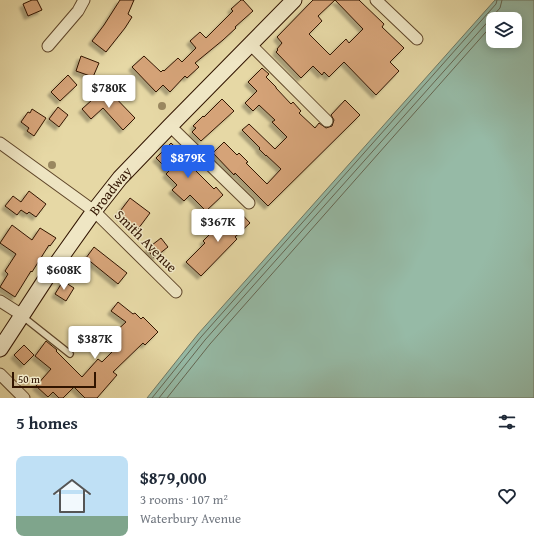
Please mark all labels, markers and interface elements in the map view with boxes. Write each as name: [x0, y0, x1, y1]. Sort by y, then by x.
map controls: [486, 12, 522, 48]
button: layers: [486, 12, 522, 48]
pin: $780K: [81, 75, 137, 109]
text: $780K: [91, 78, 127, 97]
pin: $879K: [160, 145, 216, 179]
text: $879K: [170, 148, 206, 167]
street label: Broadway: [84, 162, 136, 220]
street label: Smith Avenue: [110, 205, 182, 277]
pin: $367K: [190, 209, 246, 243]
text: $367K: [200, 212, 236, 231]
pin: $608K: [36, 257, 92, 291]
text: $608K: [46, 260, 82, 279]
pin: $387K: [67, 326, 123, 360]
text: $387K: [77, 329, 113, 348]
scale bar: [12, 370, 96, 389]
text: 50 m: [18, 371, 40, 387]
text: 5 homes: [16, 410, 78, 435]
icon: filters: [496, 411, 518, 433]
text: $879,000: [140, 465, 206, 490]
icon: home: [48, 472, 96, 520]
icon: heart: [496, 485, 518, 507]
text: 3 rooms · 107 m²: [140, 490, 228, 509]
text: Waterbury Avenue: [140, 509, 241, 528]

